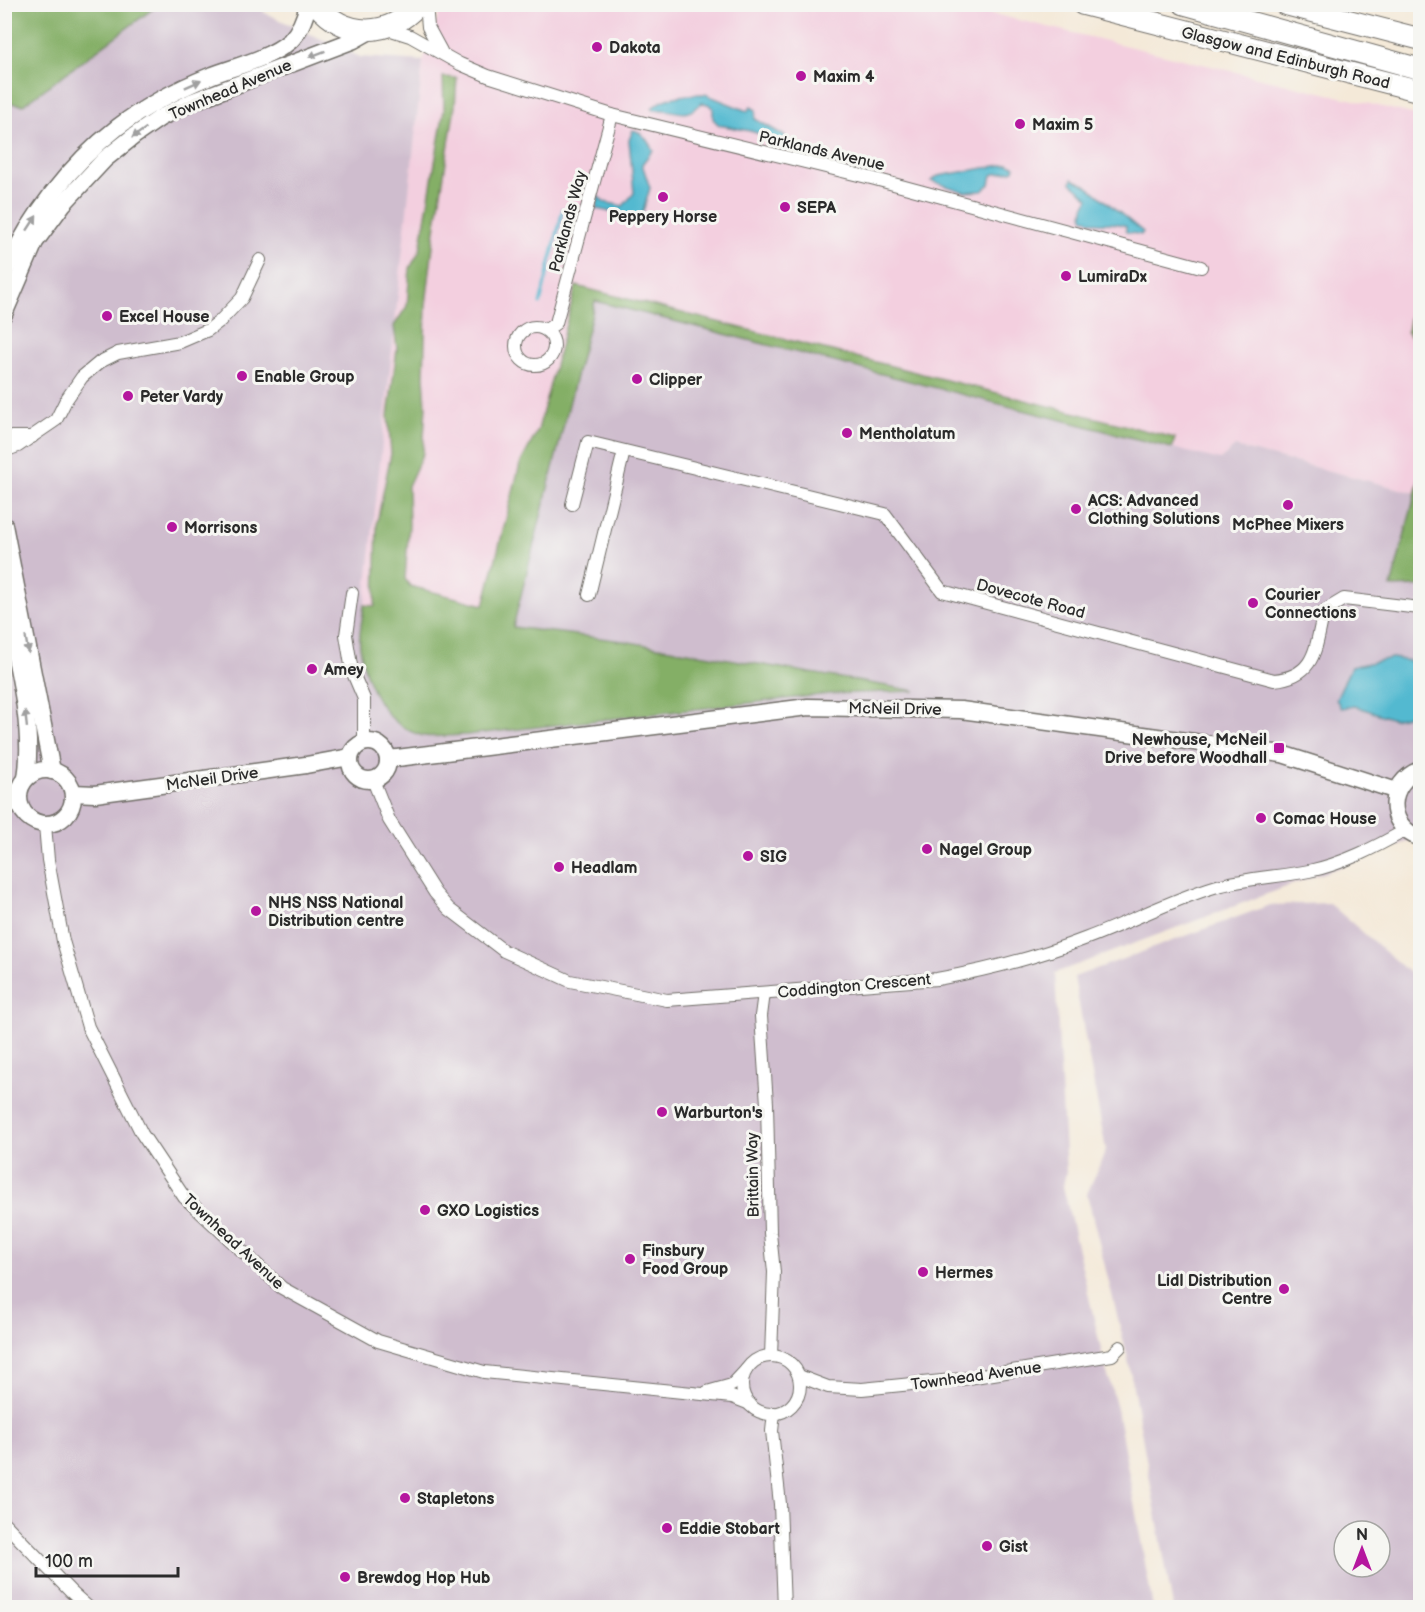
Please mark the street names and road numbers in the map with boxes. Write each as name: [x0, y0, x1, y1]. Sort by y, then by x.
street label: Glasgow and Edinburgh Road: [1179, 23, 1392, 94]
street label: Townhead Avenue: [166, 56, 295, 125]
street label: Parklands Avenue: [757, 128, 887, 175]
street label: Parklands Way: [546, 168, 591, 274]
street label: Dovecote Road: [974, 576, 1087, 623]
street label: McNeil Drive: [848, 699, 942, 720]
street label: McNeil Drive: [165, 764, 260, 795]
street label: Coddington Crescent: [777, 970, 932, 1003]
street label: Brittain Way: [743, 1131, 764, 1218]
street label: Townhead Avenue: [178, 1190, 288, 1294]
street label: Townhead Avenue: [910, 1358, 1043, 1395]

